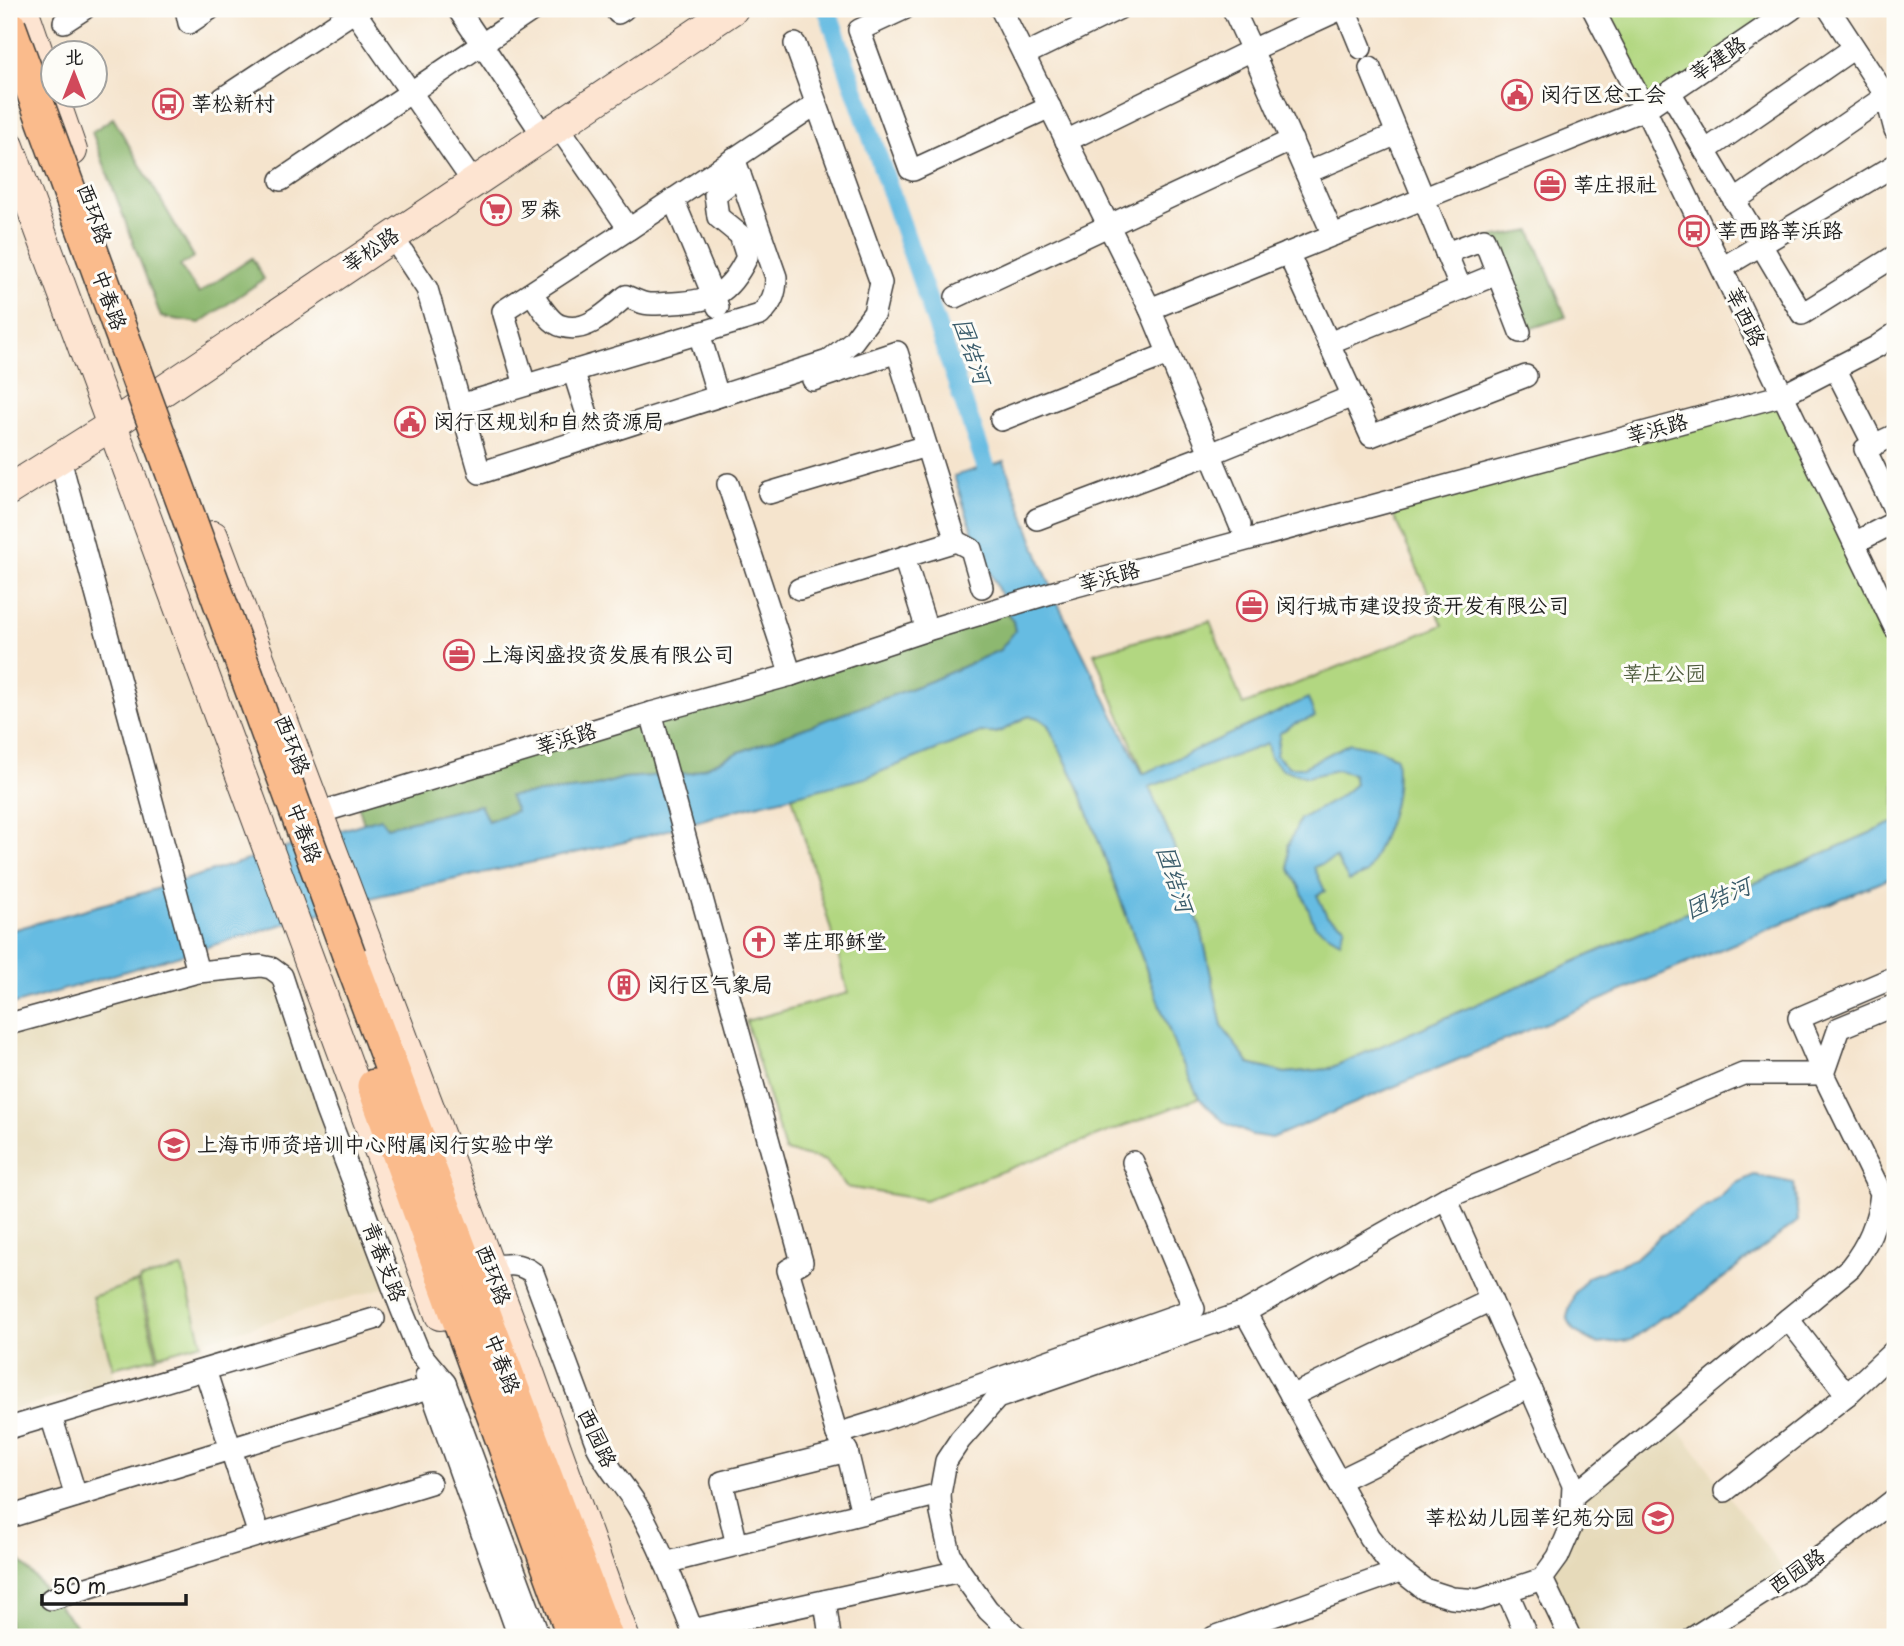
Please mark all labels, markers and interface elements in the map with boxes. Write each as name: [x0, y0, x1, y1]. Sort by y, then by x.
street label: 莘建路: [1682, 26, 1752, 88]
north arrow: [38, 38, 108, 108]
text: 北: [64, 42, 84, 70]
place label: 闵行区总工会: [1540, 77, 1666, 109]
public building icon: 闵行区总工会: [1500, 78, 1534, 112]
place label: 莘松新村: [191, 86, 275, 118]
bus stop icon: 莘松新村: [151, 87, 185, 121]
place label: 莘庄报社: [1573, 167, 1657, 199]
office icon: 莘庄报社: [1533, 168, 1567, 202]
street label: 西环路: [70, 178, 122, 248]
place label: 罗森: [519, 192, 561, 224]
supermarket icon: 罗森: [479, 193, 513, 227]
place label: 莘西路莘浜路: [1717, 213, 1843, 245]
bus stop icon: 莘西路莘浜路: [1677, 214, 1711, 248]
street label: 莘松路: [335, 217, 405, 279]
street label: 中春路: [85, 264, 137, 334]
street label: 莘西路: [1719, 281, 1775, 351]
water label: 团结河: [946, 312, 1002, 393]
street label: 莘浜路: [1622, 403, 1691, 451]
place label: 闵行区规划和自然资源局: [433, 404, 664, 436]
public building icon: 闵行区规划和自然资源局: [393, 405, 427, 439]
street label: 莘浜路: [1074, 551, 1143, 599]
place label: 闵行城市建设投资开发有限公司: [1275, 588, 1569, 620]
office icon: 闵行城市建设投资开发有限公司: [1235, 589, 1269, 623]
place label: 上海闵盛投资发展有限公司: [482, 637, 734, 669]
office icon: 上海闵盛投资发展有限公司: [442, 638, 476, 672]
park label: 莘庄公园: [1622, 656, 1706, 688]
street label: 西环路: [268, 709, 320, 779]
street label: 莘浜路: [531, 713, 600, 762]
street label: 中春路: [280, 797, 332, 867]
water label: 团结河: [1149, 840, 1205, 921]
water label: 团结河: [1679, 865, 1760, 926]
place label: 莘庄耶稣堂: [782, 924, 887, 956]
church icon: 莘庄耶稣堂: [742, 925, 776, 959]
place label: 闵行区气象局: [647, 967, 773, 999]
building icon: 闵行区气象局: [607, 968, 641, 1002]
place label: 上海市师资培训中心附属闵行实验中学: [197, 1127, 554, 1159]
school or university icon: 上海市师资培训中心附属闵行实验中学: [157, 1128, 191, 1162]
street label: 青春支路: [356, 1216, 416, 1306]
street label: 西环路: [469, 1239, 521, 1309]
street label: 中春路: [478, 1328, 530, 1398]
street label: 西园路: [571, 1402, 627, 1472]
place label: 莘松幼儿园莘纪苑分园: [1425, 1500, 1635, 1532]
school or university icon: 莘松幼儿园莘纪苑分园: [1641, 1501, 1675, 1535]
street label: 西园路: [1761, 1538, 1831, 1600]
scale bar: [42, 1562, 186, 1606]
text: 50 m: [52, 1569, 106, 1601]

